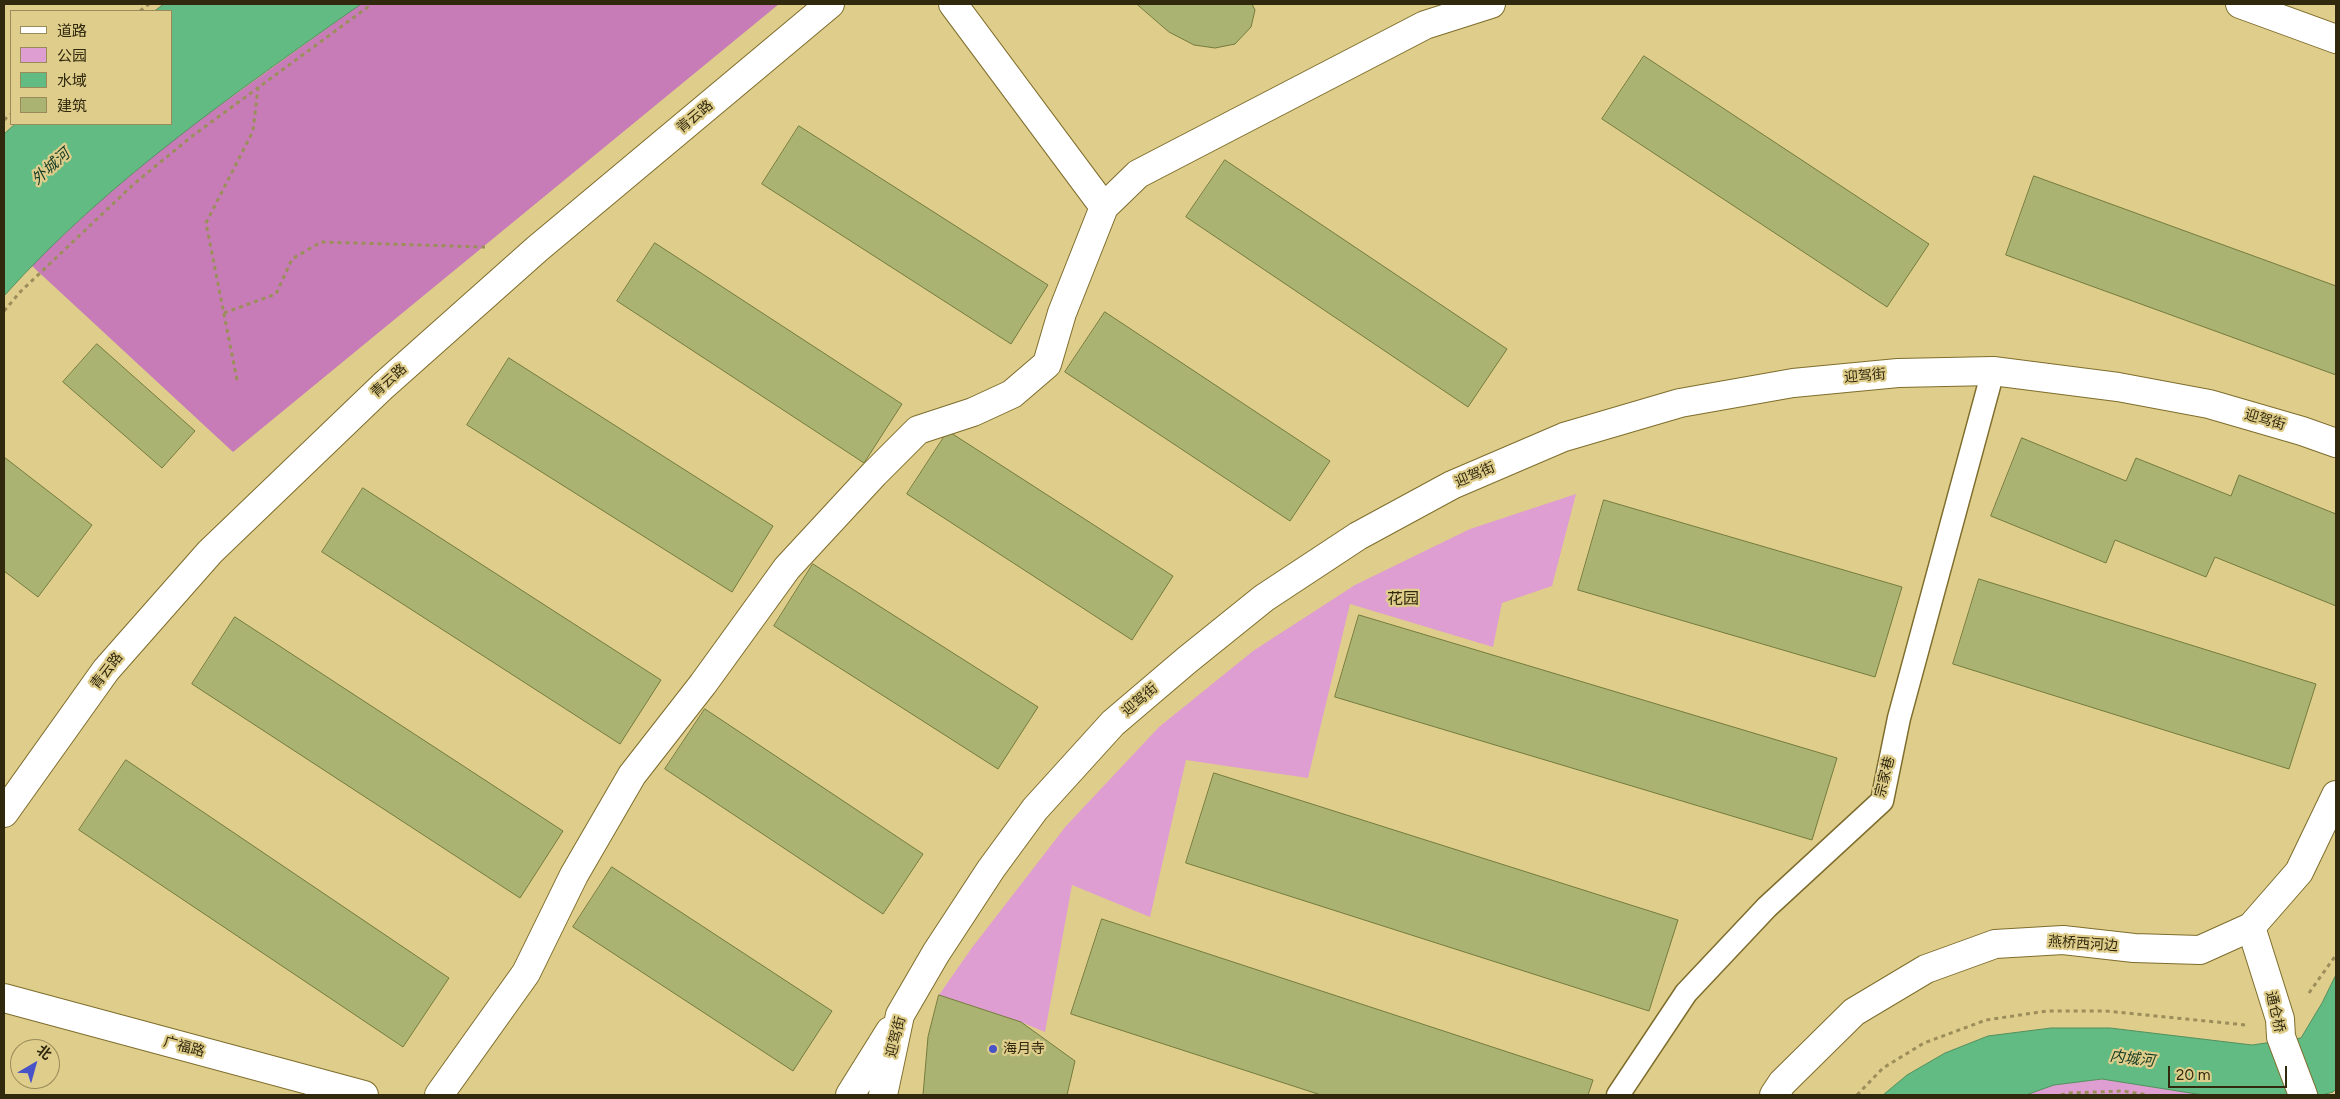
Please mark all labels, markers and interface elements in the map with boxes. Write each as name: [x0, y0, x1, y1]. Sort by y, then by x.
legend: [10, 10, 172, 125]
text: 道路: [57, 22, 87, 40]
text: 公园: [57, 47, 87, 65]
text: 水域: [57, 72, 87, 90]
text: 建筑: [57, 97, 87, 115]
street label: 青云路: [674, 97, 716, 137]
water label: 外城河: [28, 145, 74, 189]
street label: 青云路: [368, 361, 410, 401]
street label: 迎驾街: [1843, 366, 1887, 386]
street label: 迎驾街: [2242, 406, 2288, 434]
street label: 迎驾街: [1452, 459, 1498, 491]
district label: 花园: [1387, 589, 1419, 609]
street label: 青云路: [87, 649, 127, 693]
street label: 迎驾街: [1119, 680, 1161, 720]
street label: 宗家巷: [1872, 755, 1898, 799]
street label: 燕桥西河边: [2047, 933, 2119, 955]
street label: 通仓桥: [2262, 990, 2288, 1034]
street label: 迎驾街: [883, 1015, 909, 1059]
street label: 广福路: [162, 1033, 206, 1061]
north arrow: [10, 1039, 60, 1089]
place label: 海月寺: [1003, 1041, 1045, 1057]
text: 北: [33, 1042, 55, 1064]
marker: 海月寺: [987, 1043, 999, 1055]
water label: 内城河: [2109, 1047, 2155, 1071]
scale bar: [2170, 1056, 2289, 1088]
text: 20 m: [2176, 1066, 2210, 1084]

